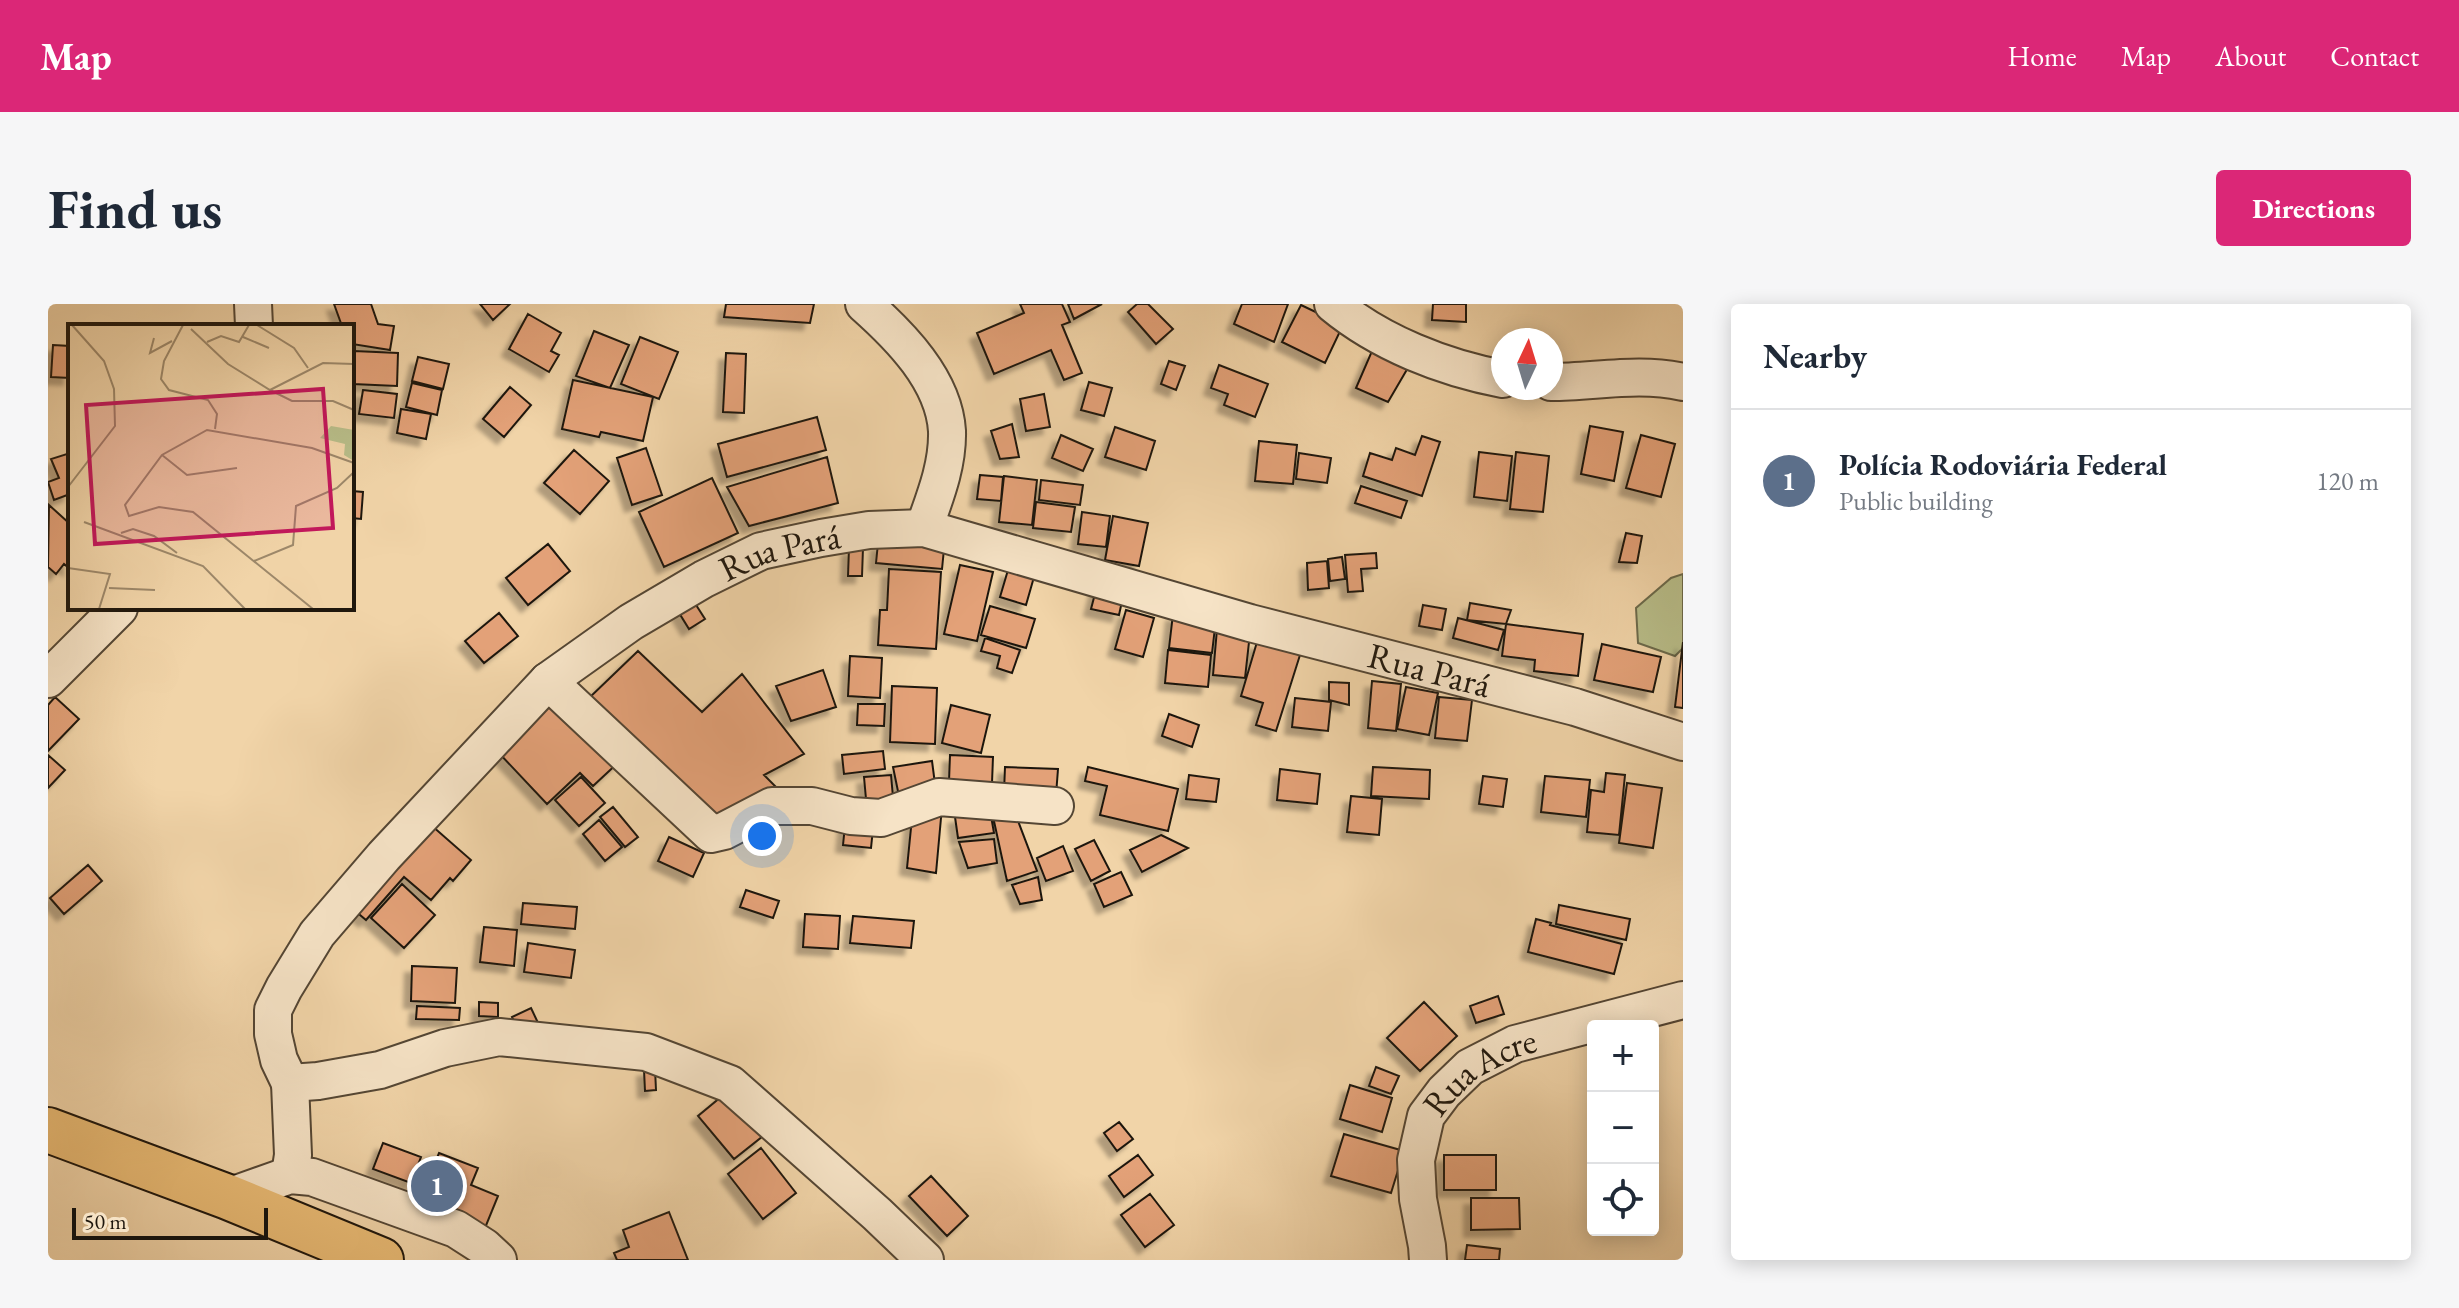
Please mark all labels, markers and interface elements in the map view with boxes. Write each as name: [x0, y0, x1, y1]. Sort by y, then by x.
text: Map: [40, 32, 112, 81]
text: Home: [2007, 38, 2077, 74]
text: Map: [2121, 38, 2171, 74]
text: About: [2215, 38, 2286, 74]
text: Contact: [2330, 38, 2419, 74]
button: Directions: [2216, 170, 2411, 246]
text: Find us: [48, 172, 222, 245]
inset map: [68, 324, 354, 610]
north arrow: [1491, 328, 1563, 400]
text: Nearby: [1763, 334, 1867, 378]
text: Polícia Rodoviária Federal: [1839, 445, 2167, 484]
text: 1: [1782, 464, 1796, 498]
text: 120 m: [2316, 464, 2379, 498]
text: Public building: [1839, 484, 1993, 518]
street label: Rua Pará: [711, 512, 845, 592]
street label: Rua Pará: [1363, 631, 1496, 708]
your location: [742, 816, 782, 856]
street label: Rua Acre: [1411, 1016, 1541, 1125]
map controls: [1587, 1020, 1659, 1236]
button: +: [1587, 1020, 1659, 1092]
button: −: [1587, 1092, 1659, 1164]
pin: 1: [411, 1156, 463, 1216]
button: locate: [1587, 1164, 1659, 1236]
scale bar: [72, 1204, 268, 1240]
text: 50 m: [84, 1207, 127, 1236]

